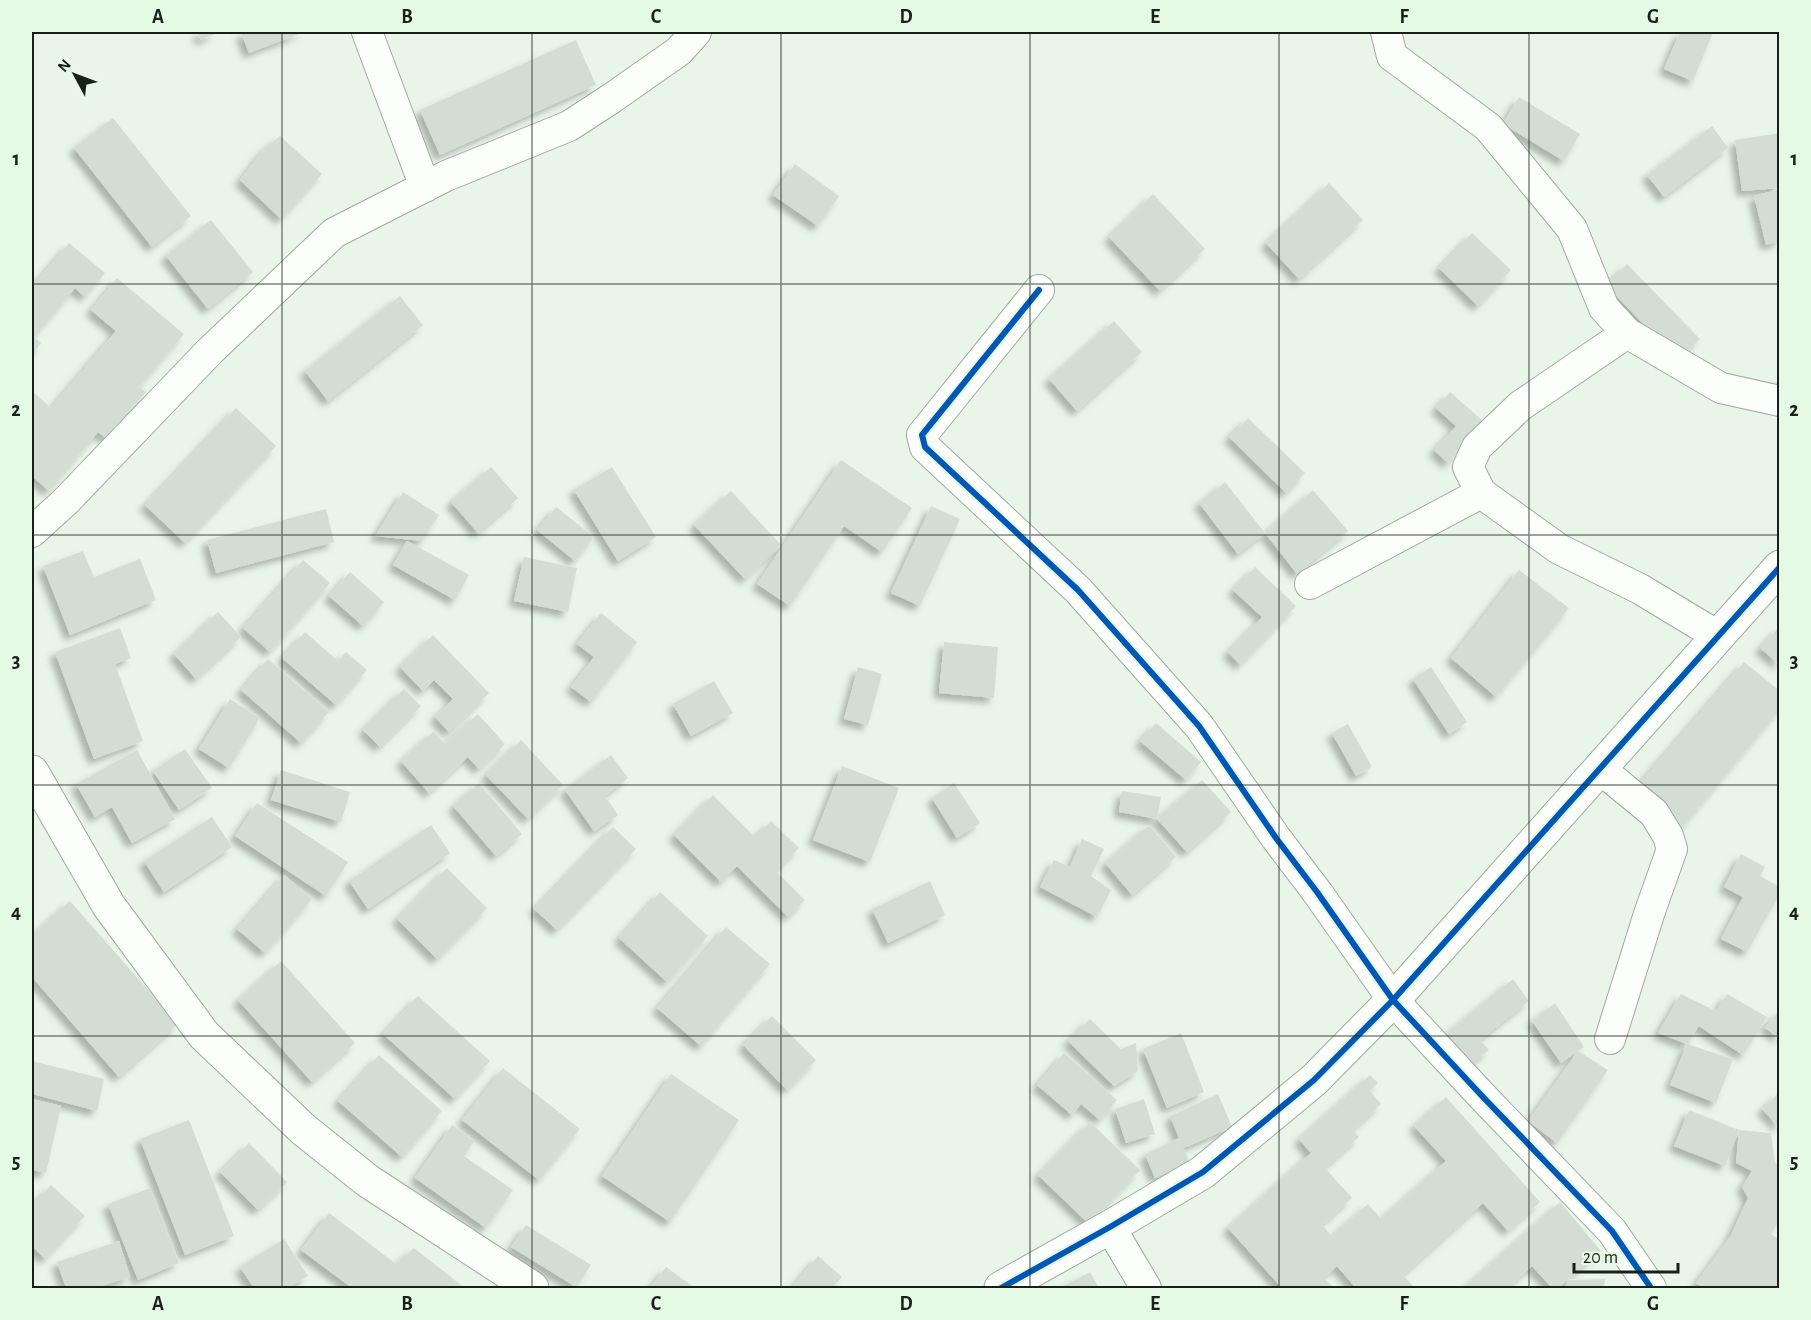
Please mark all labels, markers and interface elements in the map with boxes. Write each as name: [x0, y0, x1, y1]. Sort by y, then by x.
text: A: [152, 7, 164, 27]
text: B: [401, 7, 413, 27]
text: C: [651, 7, 662, 27]
text: D: [899, 7, 913, 27]
text: E: [1150, 7, 1160, 27]
text: F: [1399, 7, 1409, 27]
text: G: [1647, 7, 1659, 27]
north arrow: [45, 45, 105, 105]
text: N: [55, 56, 74, 75]
text: 1: [12, 149, 20, 169]
text: 1: [1790, 149, 1798, 169]
text: 2: [11, 400, 21, 420]
text: 2: [1789, 400, 1799, 420]
text: 3: [12, 651, 20, 671]
text: 3: [1790, 651, 1798, 671]
text: 4: [11, 902, 21, 922]
text: 4: [1789, 902, 1799, 922]
text: 5: [12, 1152, 20, 1172]
text: 5: [1790, 1152, 1798, 1172]
scale bar: [1574, 1236, 1678, 1274]
text: 20 m: [1583, 1249, 1618, 1267]
text: A: [152, 1294, 164, 1314]
text: B: [401, 1294, 413, 1314]
text: C: [651, 1294, 662, 1314]
text: D: [899, 1294, 913, 1314]
text: E: [1150, 1294, 1160, 1314]
text: F: [1399, 1294, 1409, 1314]
text: G: [1647, 1294, 1659, 1314]

